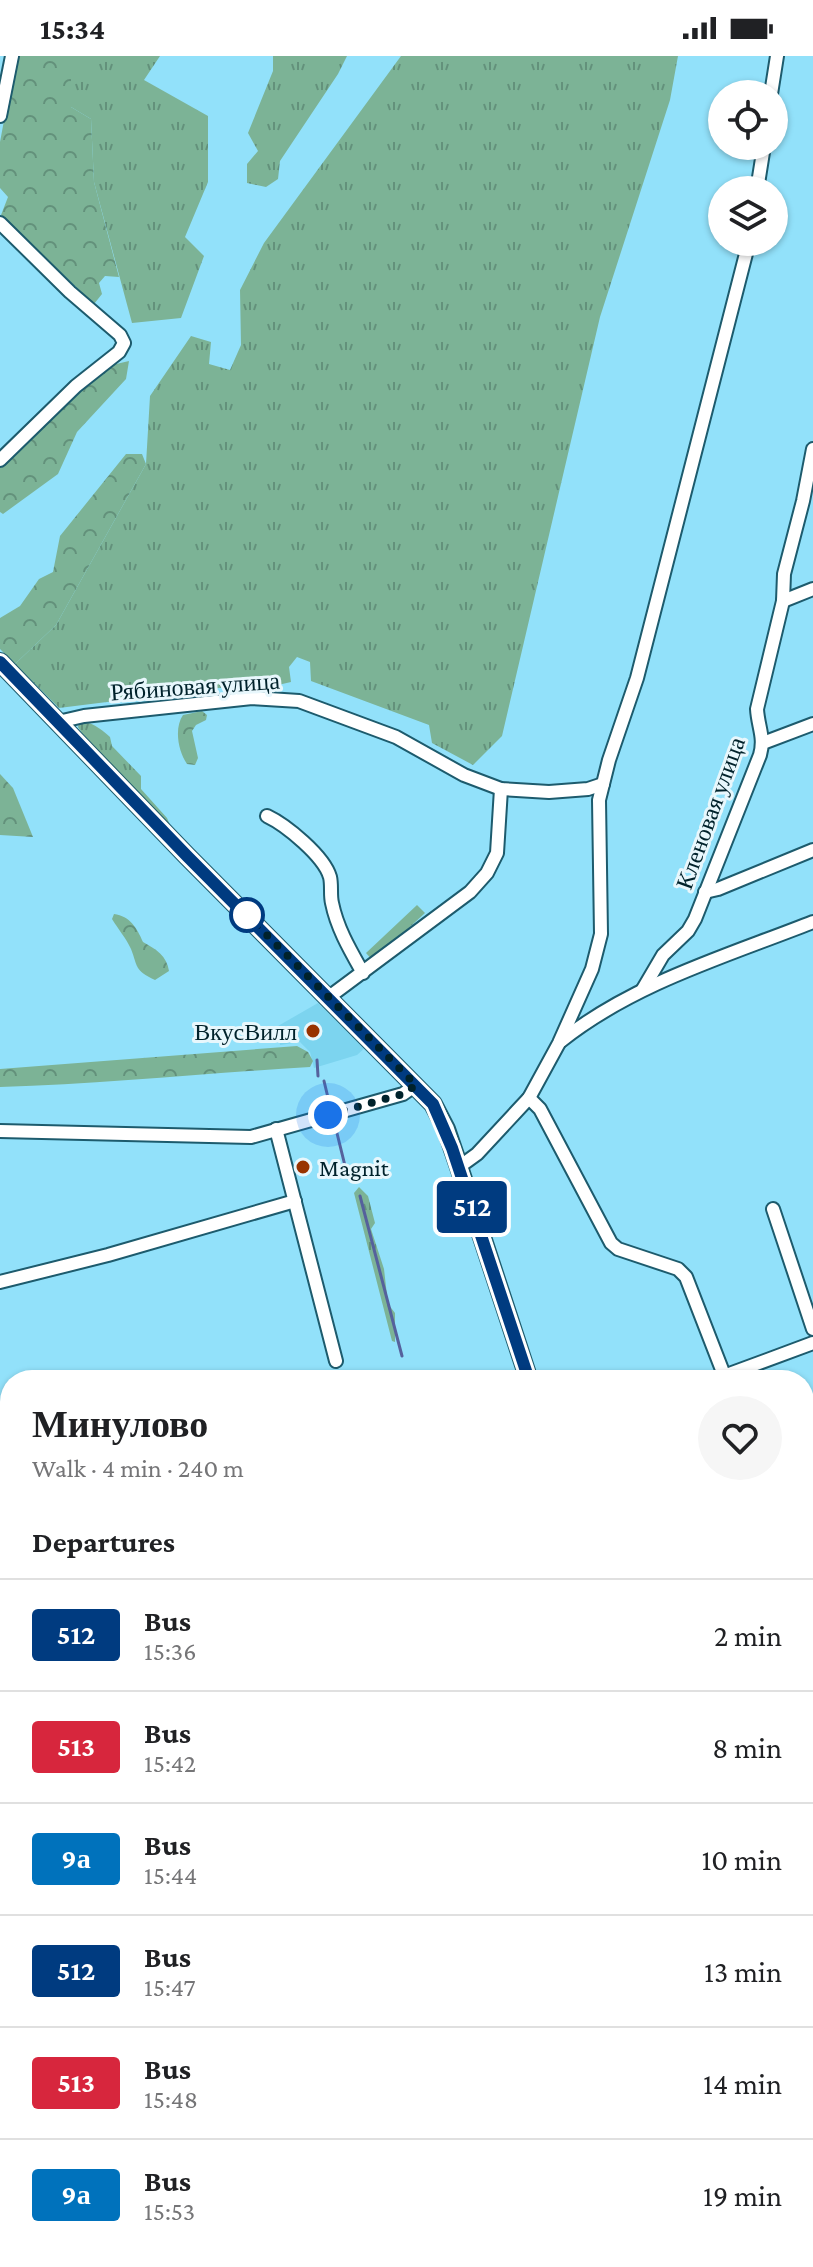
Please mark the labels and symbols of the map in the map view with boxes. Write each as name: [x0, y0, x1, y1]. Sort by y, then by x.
street label: Рябиновая улица: [109, 667, 281, 705]
street label: Кленовая улица: [670, 733, 750, 893]
unlabelled marker: [230, 898, 264, 932]
place label: ВкусВилл: [194, 1018, 297, 1045]
marker: ВкусВилл: [304, 1022, 322, 1040]
your location: [308, 1095, 348, 1135]
place label: Magnit: [319, 1154, 390, 1181]
marker: Magnit: [294, 1158, 312, 1176]
line badge: 512: [426, 1181, 518, 1233]

